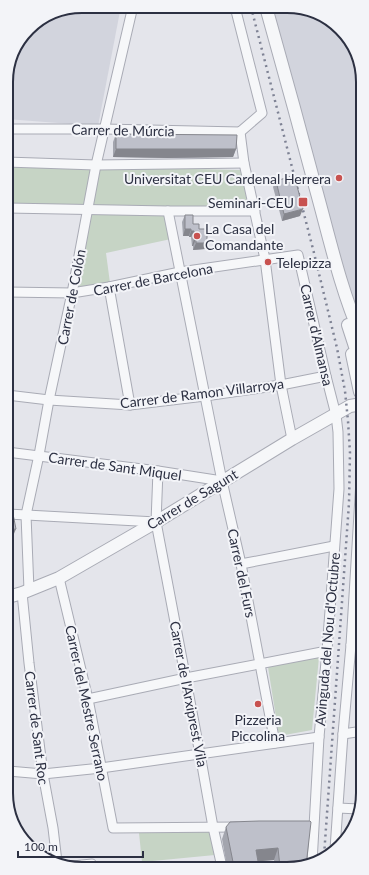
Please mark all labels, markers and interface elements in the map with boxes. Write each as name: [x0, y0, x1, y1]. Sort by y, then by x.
street label: Carrer de Múrcia: [71, 121, 175, 139]
place label: Universitat CEU Cardenal Herrera: [124, 170, 331, 187]
marker: Universitat CEU Cardenal Herrera: [334, 173, 344, 183]
place label: Seminari-CEU: [208, 194, 294, 211]
marker: Seminari-CEU: [297, 196, 309, 208]
place label: La Casa del Comandante: [205, 220, 283, 253]
marker: La Casa del Comandante: [192, 231, 202, 241]
street label: Carrer de Colón: [53, 248, 89, 346]
place label: Telepizza: [276, 254, 332, 271]
marker: Telepizza: [263, 257, 273, 267]
street label: Carrer de Barcelona: [92, 259, 214, 299]
street label: Carrer d'Almansa: [297, 282, 337, 388]
street label: Carrer de Ramon Villarroya: [119, 375, 285, 411]
street label: Carrer de Sant Miquel: [47, 448, 183, 484]
street label: Carrer de Sagunt: [143, 465, 241, 533]
street label: Carrer del Furs: [224, 527, 260, 619]
street label: Avinguda del Nou d'Octubre: [311, 552, 343, 726]
street label: Carrer de l'Arxiprest Vila: [167, 620, 212, 768]
street label: Carrer del Mestre Serrano: [62, 624, 112, 783]
street label: Carrer de Sant Roc: [22, 670, 52, 786]
marker: Pizzeria Piccolina: [253, 699, 263, 709]
place label: Pizzeria Piccolina: [231, 711, 285, 744]
scale bar: [18, 833, 143, 859]
text: 100 m: [24, 839, 58, 854]

